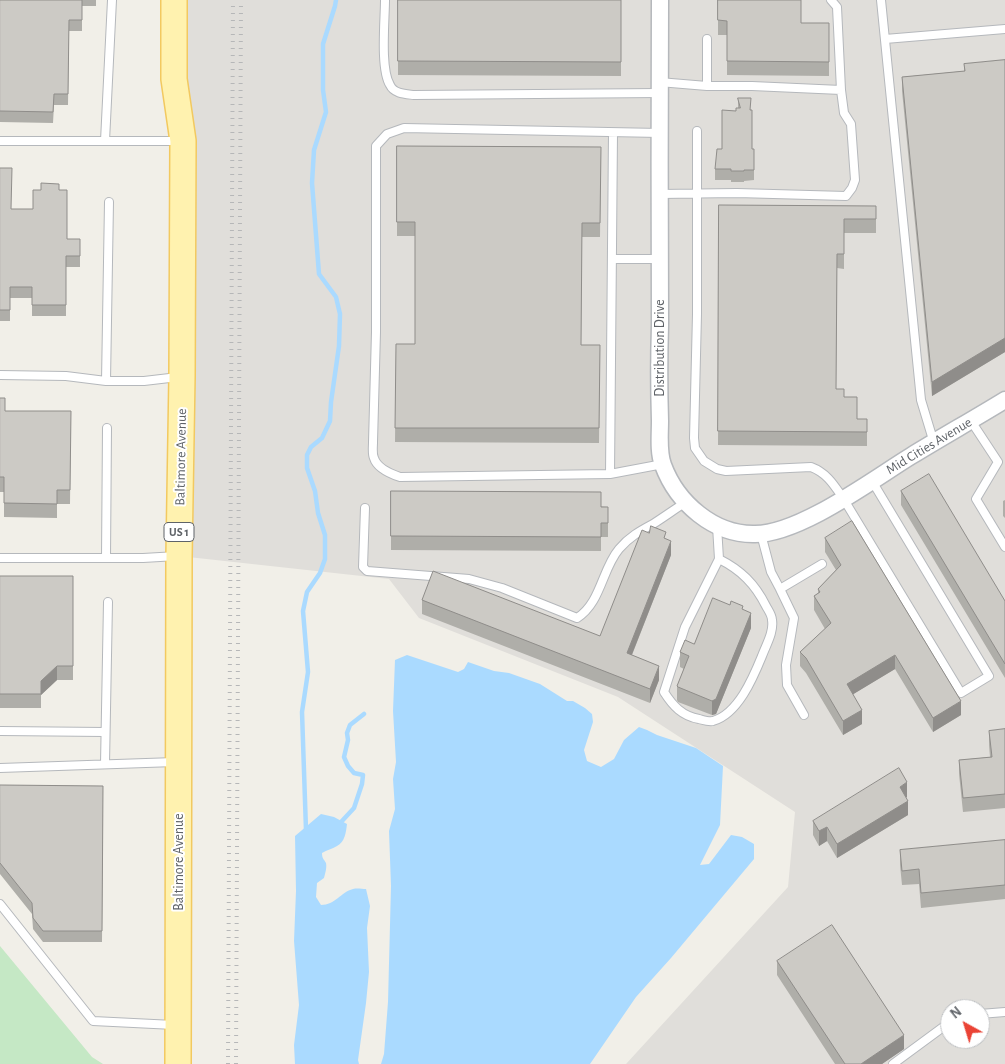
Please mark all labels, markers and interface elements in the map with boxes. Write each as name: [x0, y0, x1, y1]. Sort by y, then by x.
street label: Distribution Drive: [652, 299, 668, 397]
street label: Baltimore Avenue: [172, 408, 190, 506]
street label: Mid Cities Avenue: [883, 414, 975, 478]
road number: US 1: [164, 522, 194, 542]
street label: Baltimore Avenue: [171, 813, 187, 911]
north arrow: [940, 999, 990, 1049]
text: N: [948, 1005, 964, 1022]

